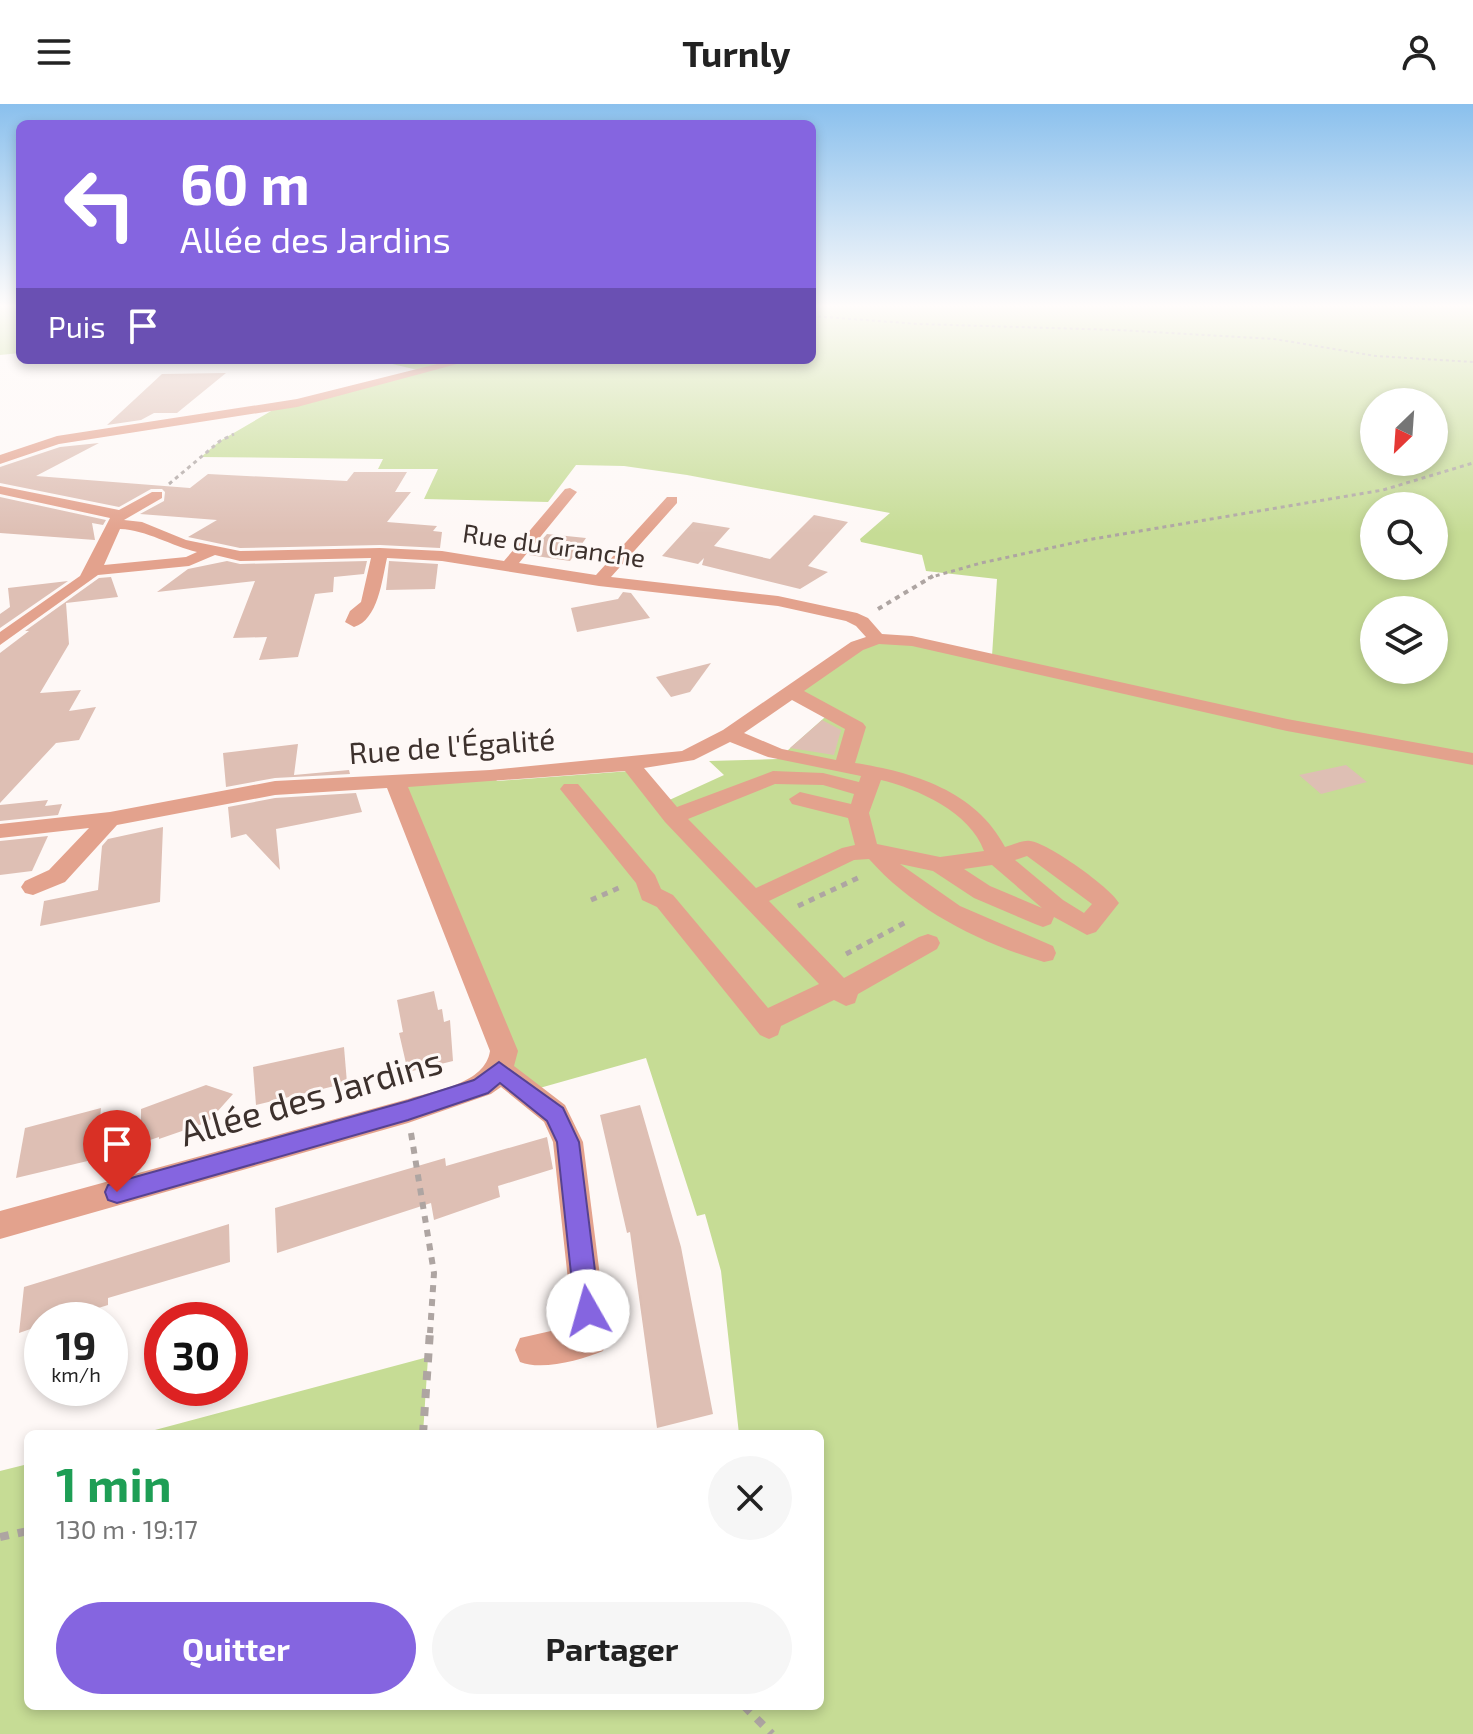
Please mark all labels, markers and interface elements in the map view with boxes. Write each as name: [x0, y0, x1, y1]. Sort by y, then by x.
icon: menu: [32, 30, 76, 74]
icon: person: [1397, 30, 1441, 74]
text: Turnly: [682, 31, 791, 74]
text: 60 m: [180, 149, 310, 216]
icon: left: [48, 152, 152, 256]
text: Allée des Jardins: [180, 217, 451, 260]
icon: arrive: [121, 304, 165, 348]
text: Puis: [48, 308, 105, 344]
north arrow: [1360, 388, 1448, 476]
map controls: [1360, 388, 1448, 684]
button: search: [1360, 492, 1448, 580]
street label: Rue du Granche: [461, 516, 648, 573]
button: layers: [1360, 596, 1448, 684]
street label: Rue de l'Égalité: [347, 720, 556, 770]
street label: Allée des Jardins: [174, 1038, 447, 1154]
pin: [83, 1110, 151, 1192]
icon: arrive: [95, 1122, 139, 1166]
position arrow: [546, 1269, 630, 1353]
speed limit sign: 30: [144, 1302, 248, 1406]
text: 19: [56, 1320, 96, 1368]
text: km/h: [51, 1362, 101, 1386]
text: 1 min: [56, 1454, 172, 1512]
button: close: [708, 1456, 792, 1540]
text: 130 m · 19:17: [56, 1513, 198, 1544]
button: Quitter: [56, 1602, 416, 1694]
button: Partager: [432, 1602, 792, 1694]

